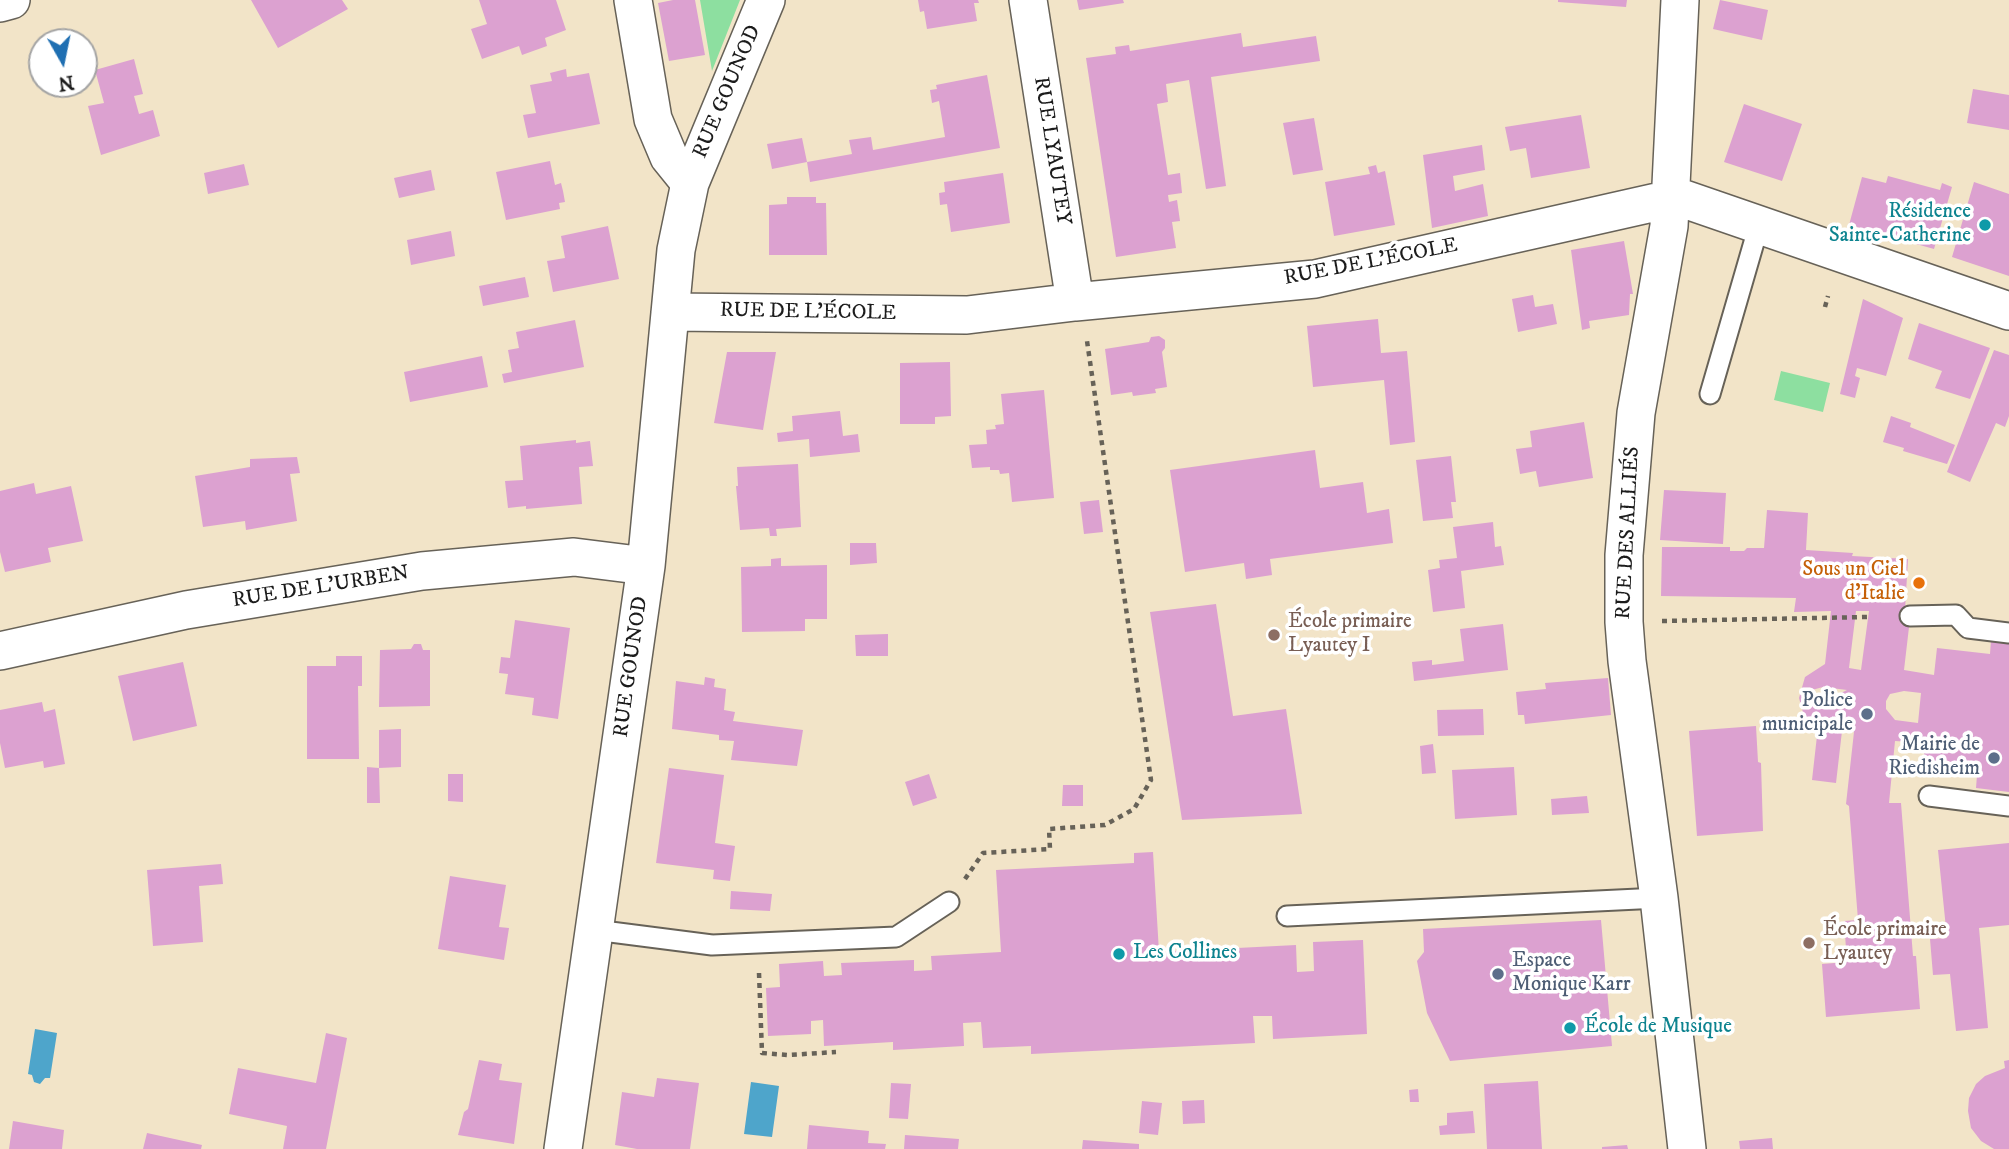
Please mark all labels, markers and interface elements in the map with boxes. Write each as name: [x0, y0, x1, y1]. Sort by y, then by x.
street label: RUE GOUNOD: [689, 22, 767, 162]
north arrow: [28, 28, 98, 98]
text: N: [57, 70, 76, 95]
street label: RUE LYAUTEY: [1027, 75, 1075, 227]
place label: Résidence Sainte-Catherine: [1829, 200, 1971, 250]
marker: Résidence Sainte-Catherine: [1977, 217, 1993, 233]
street label: RUE DE L'ÉCOLE: [1282, 234, 1460, 292]
street label: RUE DE L'ÉCOLE: [720, 299, 896, 327]
street label: RUE DES ALLIÉS: [1612, 446, 1646, 620]
place label: Sous un Ciel d'Italie: [1802, 558, 1905, 608]
street label: RUE DE L'URBEN: [231, 562, 411, 614]
marker: Sous un Ciel d'Italie: [1911, 575, 1927, 591]
street label: RUE GOUNOD: [610, 595, 654, 739]
place label: École primaire Lyautey I: [1288, 610, 1412, 660]
marker: École primaire Lyautey I: [1266, 627, 1282, 643]
place label: Police municipale: [1762, 689, 1853, 739]
marker: Police municipale: [1859, 706, 1875, 722]
place label: Mairie de Riedisheim: [1888, 733, 1980, 783]
marker: Mairie de Riedisheim: [1986, 750, 2002, 766]
place label: École primaire Lyautey: [1823, 918, 1947, 968]
marker: École primaire Lyautey: [1801, 935, 1817, 951]
place label: Les Collines: [1133, 941, 1237, 967]
marker: Les Collines: [1111, 946, 1127, 962]
place label: Espace Monique Karr: [1512, 949, 1631, 999]
marker: Espace Monique Karr: [1490, 966, 1506, 982]
place label: École de Musique: [1584, 1015, 1732, 1041]
marker: École de Musique: [1562, 1020, 1578, 1036]

